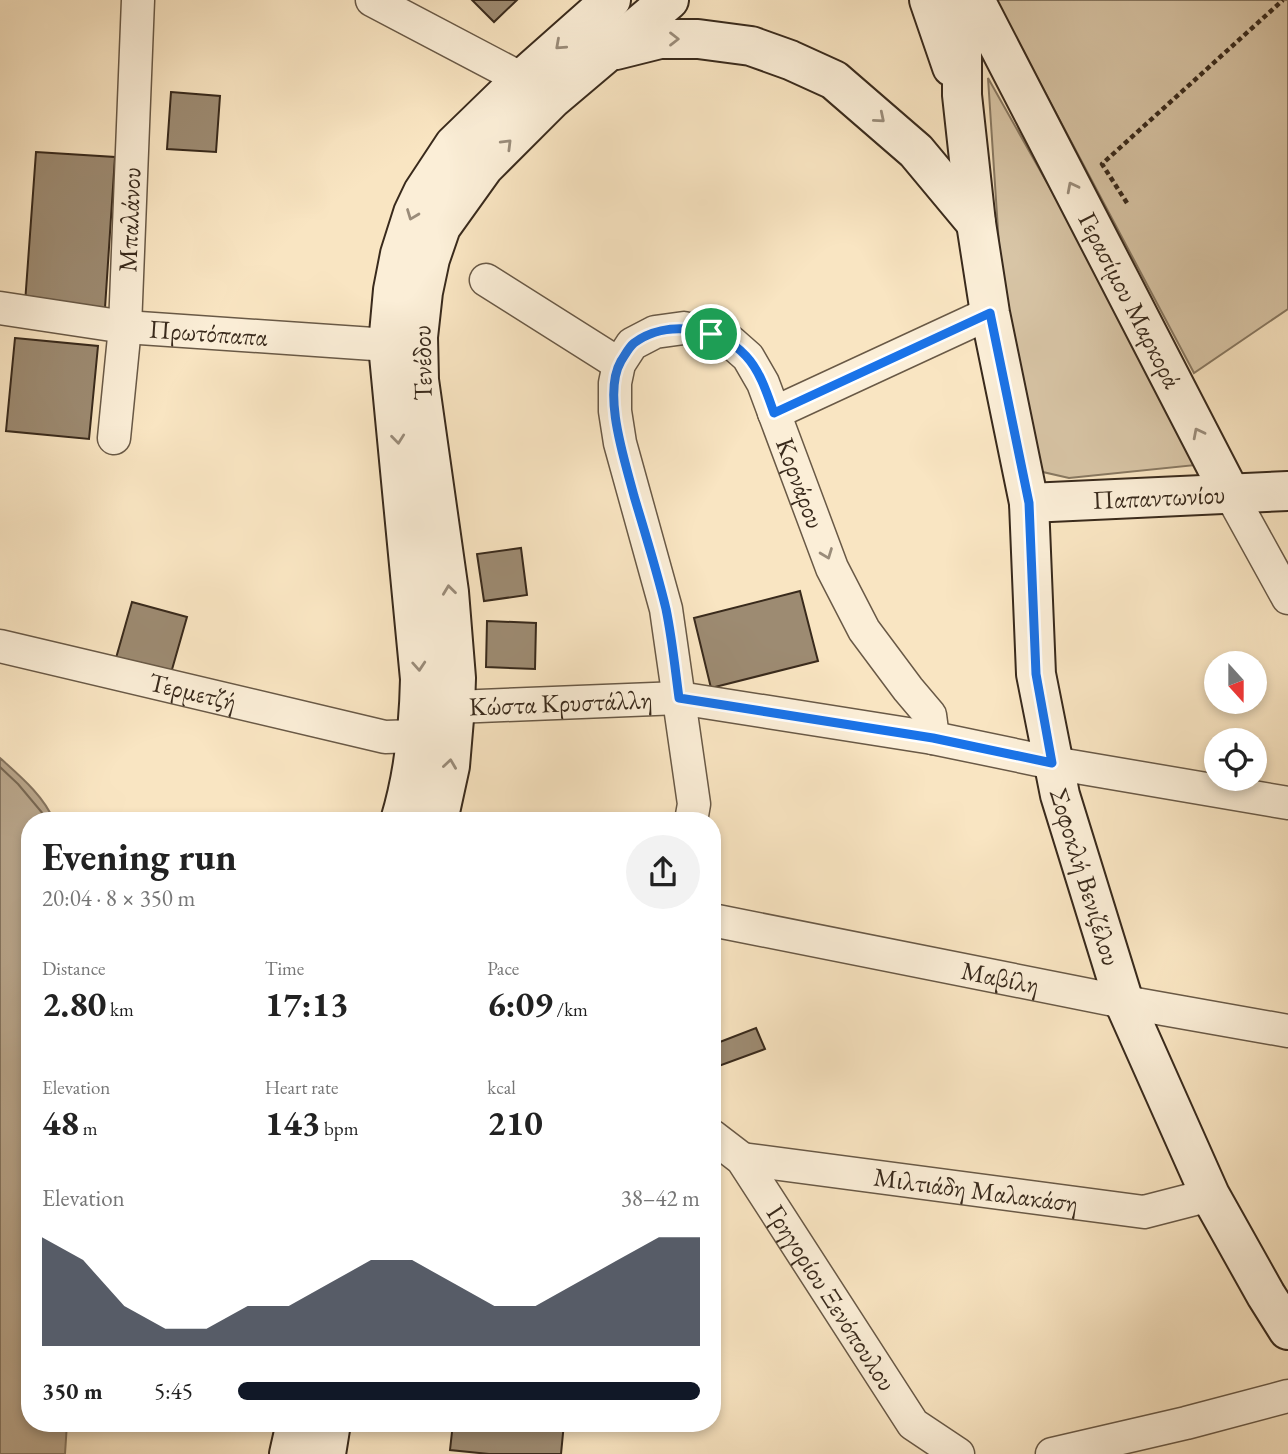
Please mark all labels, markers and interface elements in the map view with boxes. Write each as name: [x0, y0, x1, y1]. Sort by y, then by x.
one-way arrow: [669, 31, 679, 47]
one-way arrow: [555, 37, 568, 49]
one-way arrow: [872, 110, 885, 122]
one-way arrow: [498, 140, 511, 153]
street label: Μπαλάνου: [110, 167, 148, 273]
one-way arrow: [1066, 182, 1080, 194]
street label: Γερασίμου Μαρκορά: [1071, 206, 1190, 394]
one-way arrow: [407, 209, 421, 221]
pin: [681, 304, 741, 364]
street label: Πρωτόπαπα: [148, 312, 269, 354]
icon: arrive: [692, 315, 730, 353]
street label: Τενέδου: [404, 325, 440, 401]
one-way arrow: [1193, 428, 1207, 440]
street label: Κορνάρου: [768, 433, 833, 533]
one-way arrow: [390, 434, 405, 445]
street label: Παπαντωνίου: [1092, 477, 1226, 517]
one-way arrow: [818, 548, 832, 560]
one-way arrow: [441, 584, 456, 596]
north arrow: [1204, 651, 1267, 714]
map controls: [1204, 651, 1267, 791]
one-way arrow: [411, 661, 426, 672]
street label: Τερμετζή: [146, 665, 240, 718]
street label: Κώστα Κρυστάλλη: [468, 682, 653, 723]
button: locate: [1204, 728, 1267, 791]
one-way arrow: [442, 758, 457, 770]
street label: Σοφοκλή Βενιζέλου: [1042, 784, 1129, 970]
text: Evening run: [42, 832, 237, 881]
button: share: [626, 835, 700, 909]
text: 20:04 · 8 × 350 m: [42, 883, 195, 913]
street label: Μαβίλη: [958, 953, 1042, 1002]
text: Distance: [42, 956, 105, 981]
text: Time: [265, 956, 304, 981]
text: Pace: [487, 956, 519, 981]
text: 2.80: [42, 981, 106, 1026]
text: 17:13: [265, 981, 349, 1026]
text: 6:09: [487, 981, 553, 1026]
text: km: [106, 997, 134, 1022]
text: /km: [553, 997, 588, 1022]
text: Elevation: [42, 1075, 110, 1100]
text: Heart rate: [265, 1075, 338, 1100]
text: kcal: [487, 1075, 516, 1100]
text: 48: [42, 1100, 79, 1145]
text: 143: [265, 1100, 320, 1145]
text: 210: [487, 1100, 543, 1145]
text: m: [79, 1116, 98, 1141]
text: bpm: [320, 1116, 358, 1141]
street label: Μιλτιάδη Μαλακάση: [872, 1160, 1080, 1220]
text: Elevation: [42, 1183, 125, 1213]
text: 38–42 m: [621, 1183, 700, 1213]
street label: Γρηγορίου Ξενόπουλου: [759, 1198, 904, 1397]
text: 350 m: [42, 1376, 103, 1406]
text: 5:45: [154, 1376, 193, 1406]

